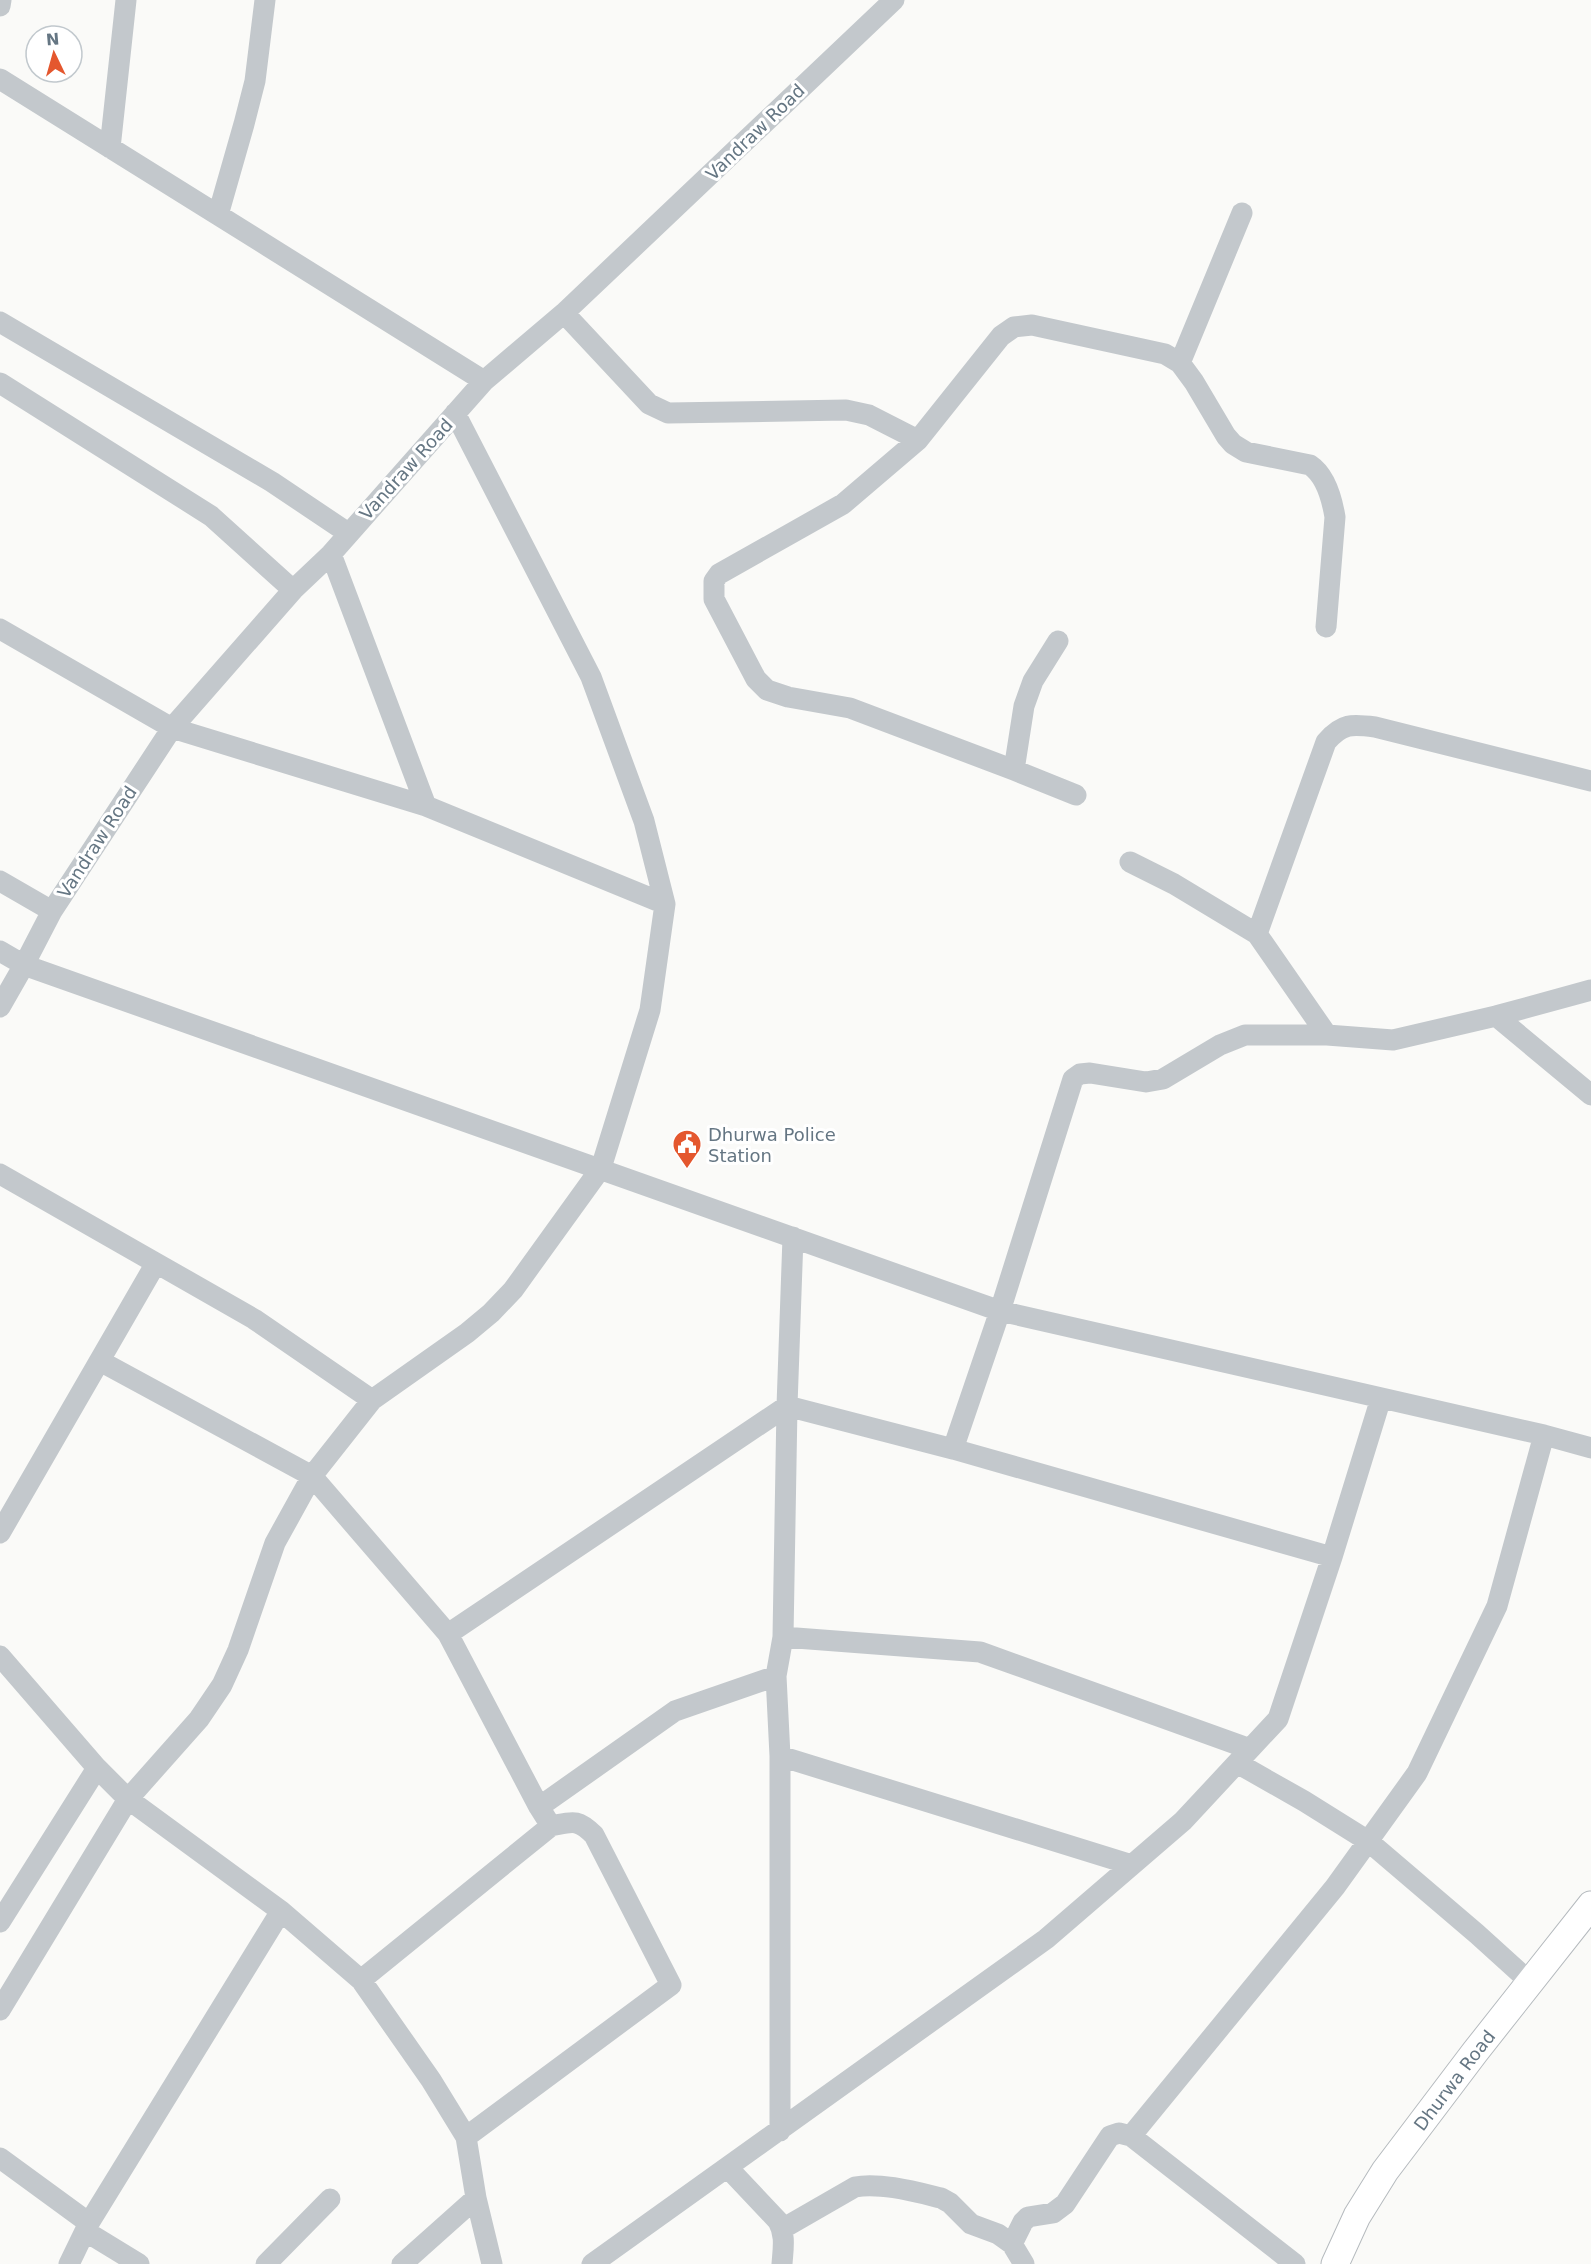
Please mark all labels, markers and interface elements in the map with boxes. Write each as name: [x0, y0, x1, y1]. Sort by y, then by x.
north arrow: [24, 24, 84, 84]
text: N: [45, 30, 60, 50]
street label: Vandraw Road: [701, 80, 809, 184]
street label: Vandraw Road: [355, 414, 457, 524]
street label: Vandraw Road: [53, 782, 141, 902]
place label: Dhurwa Police Station: [708, 1124, 836, 1166]
public building icon: Dhurwa Police Station: [671, 1128, 703, 1170]
street label: Dhurwa Road: [1409, 2026, 1499, 2134]

